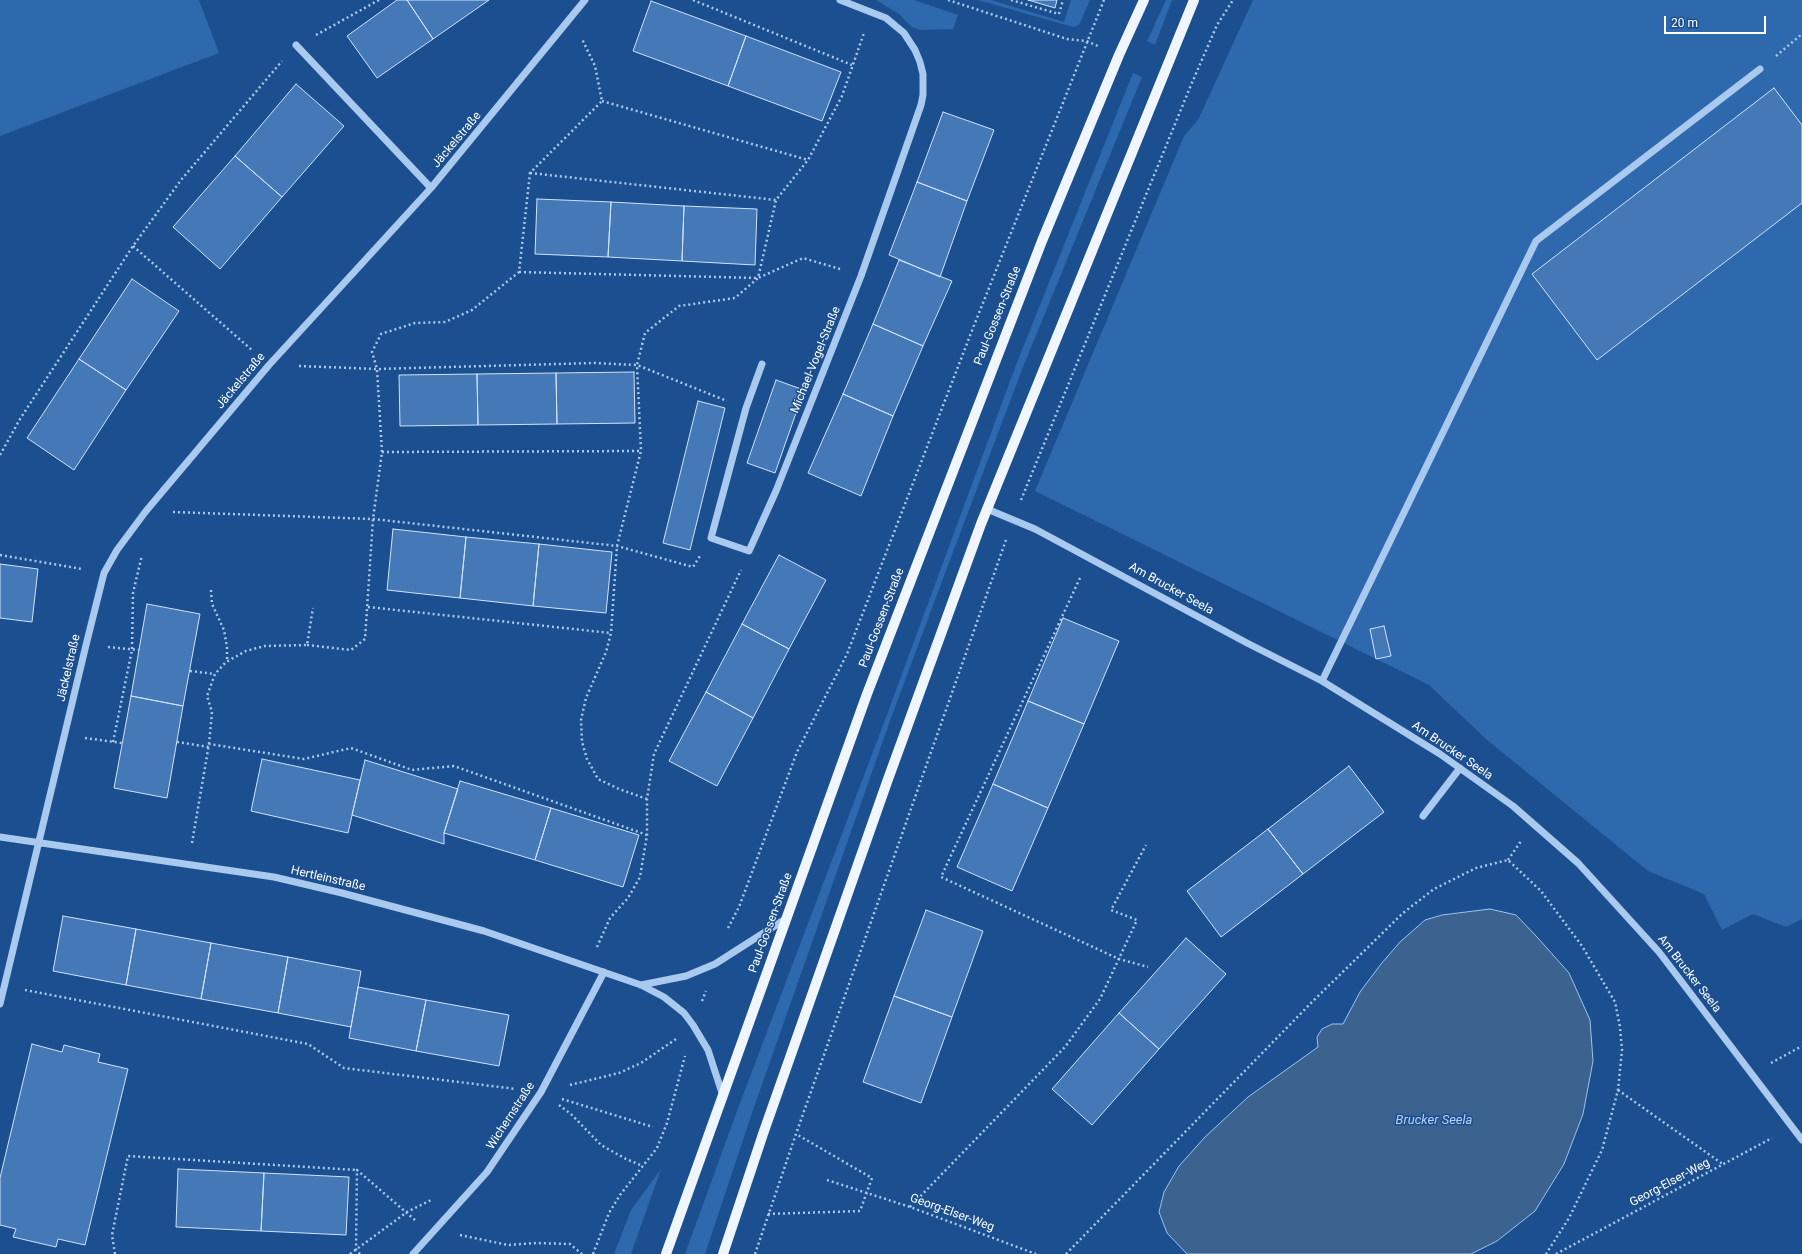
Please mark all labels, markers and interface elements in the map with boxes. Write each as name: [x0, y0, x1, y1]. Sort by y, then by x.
scale bar: [1666, 8, 1768, 34]
text: 20 m: [1671, 16, 1698, 30]
street label: Jäckelstraße: [429, 109, 485, 171]
street label: Paul-Gossen-Straße: [972, 264, 1024, 368]
street label: Michael-Vogel-Straße: [788, 305, 844, 415]
street label: Jäckelstraße: [213, 350, 269, 412]
street label: Am Brucker Seela: [1126, 560, 1216, 618]
street label: Paul-Gossen-Straße: [856, 566, 908, 670]
street label: Jäckelstraße: [54, 633, 84, 703]
street label: Am Brucker Seela: [1409, 719, 1495, 783]
street label: Hertleinstraße: [289, 863, 367, 895]
street label: Paul-Gossen-Straße: [746, 871, 796, 975]
street label: Am Brucker Seela: [1654, 932, 1724, 1016]
street label: Wichernstraße: [484, 1080, 538, 1152]
water label: Brucker Seela: [1396, 1113, 1472, 1129]
street label: Georg-Elser-Weg: [1627, 1156, 1713, 1210]
street label: Georg-Elser-Weg: [908, 1191, 996, 1235]

